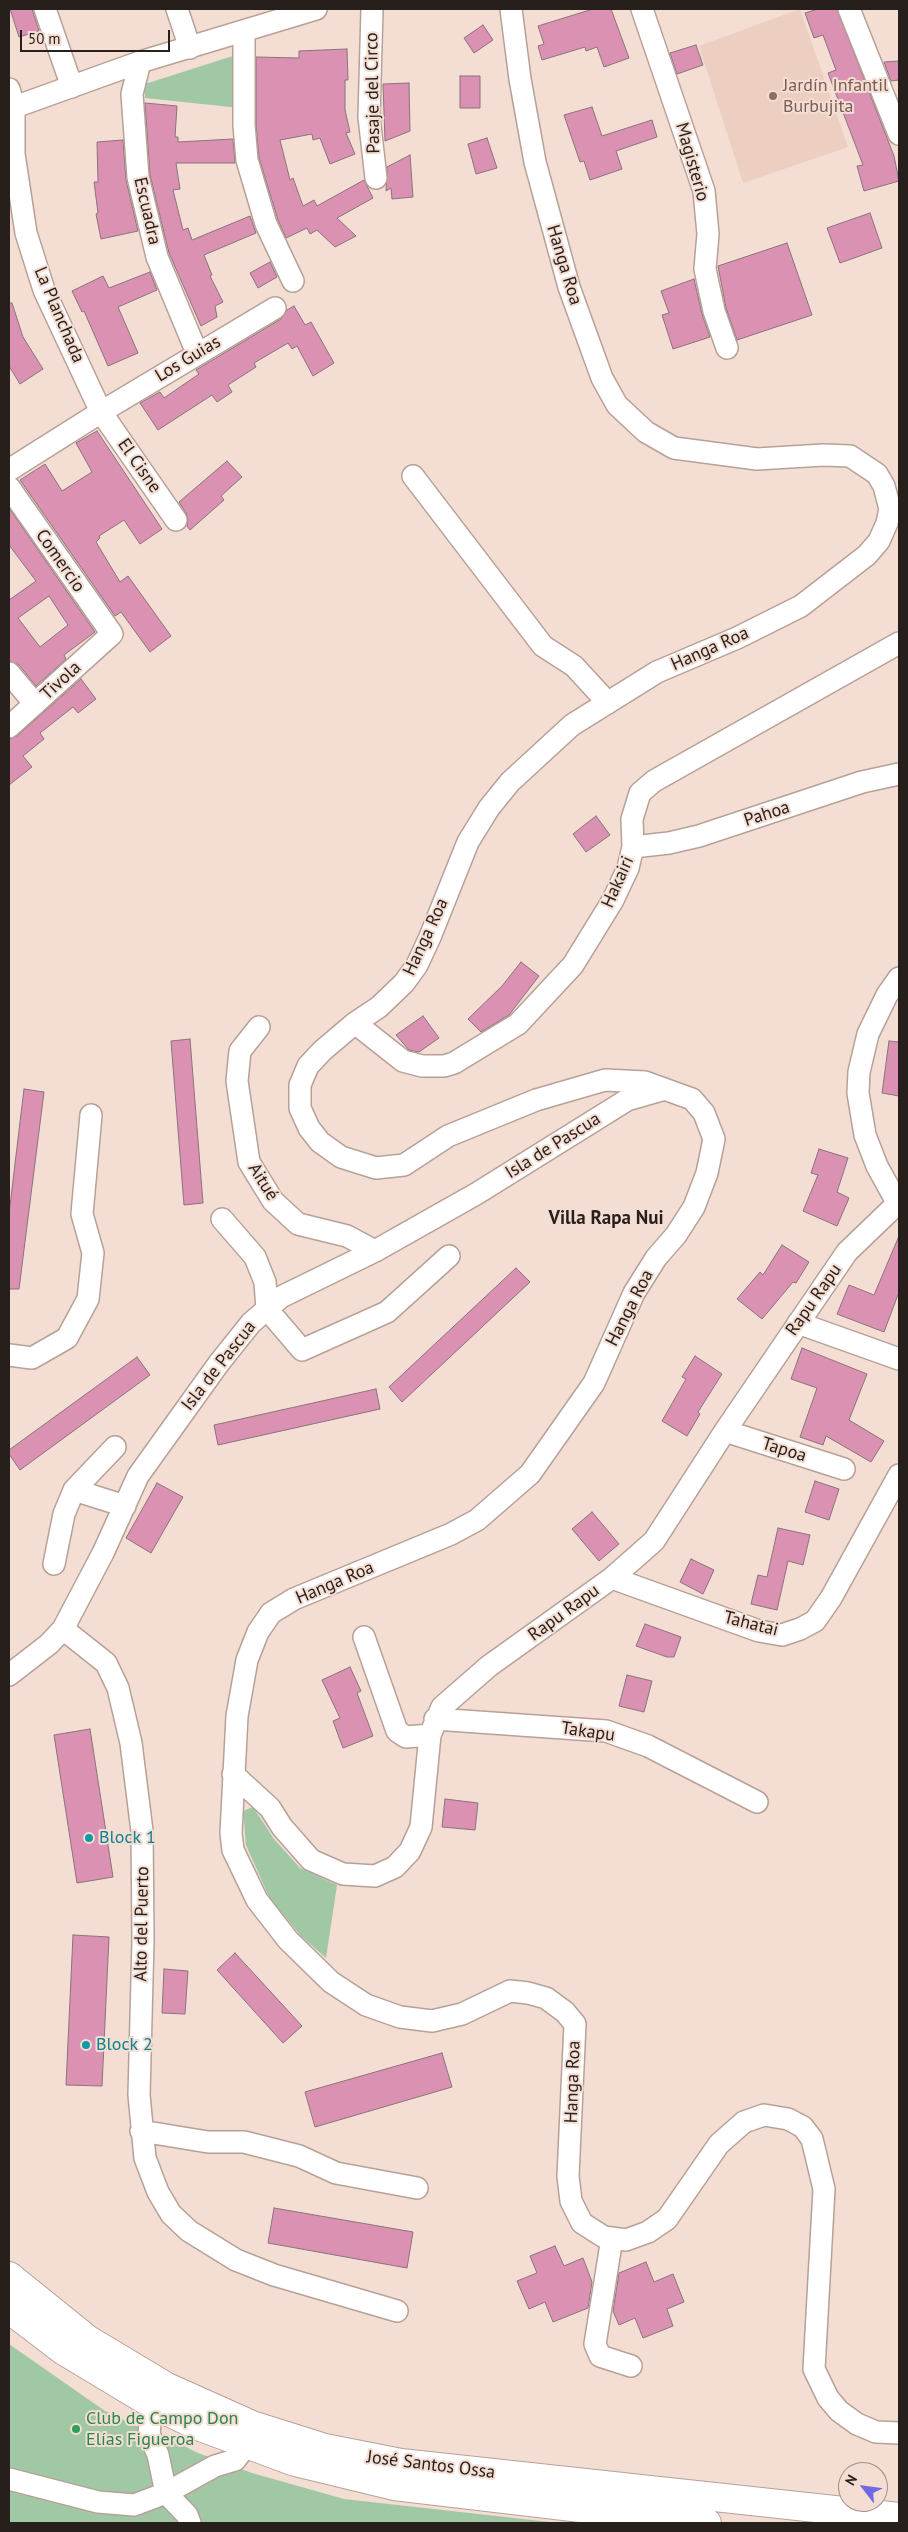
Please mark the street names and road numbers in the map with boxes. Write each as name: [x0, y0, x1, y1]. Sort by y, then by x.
street label: Pasaje del Circo: [361, 32, 385, 154]
street label: Magisterio: [670, 120, 714, 204]
street label: Escuadra: [129, 175, 165, 247]
street label: Hanga Roa: [542, 222, 586, 308]
street label: La Planchada: [29, 264, 89, 366]
street label: Los Guias: [151, 331, 225, 387]
street label: El Cisne: [113, 435, 165, 497]
street label: Comercio: [31, 525, 89, 597]
street label: Hanga Roa: [668, 622, 752, 676]
street label: Tivola: [36, 657, 86, 705]
street label: Pahoa: [741, 797, 793, 831]
street label: Hakairi: [597, 853, 639, 911]
street label: Hanga Roa: [399, 895, 453, 979]
street label: Isla de Pascua: [501, 1108, 605, 1184]
street label: Aitué: [243, 1159, 283, 1205]
street label: Rapu Rapu: [781, 1260, 847, 1340]
street label: Hanga Roa: [602, 1266, 658, 1350]
street label: Isla de Pascua: [177, 1317, 261, 1415]
street label: Tapoa: [759, 1433, 809, 1467]
street label: Hanga Roa: [293, 1557, 377, 1609]
street label: Rapu Rapu: [524, 1580, 604, 1646]
street label: Tahatai: [721, 1607, 781, 1641]
street label: Takapu: [560, 1718, 616, 1746]
street label: Alto del Puerto: [130, 1866, 154, 1982]
street label: Hanga Roa: [561, 2040, 585, 2124]
street label: José Santos Ossa: [366, 2446, 496, 2484]

